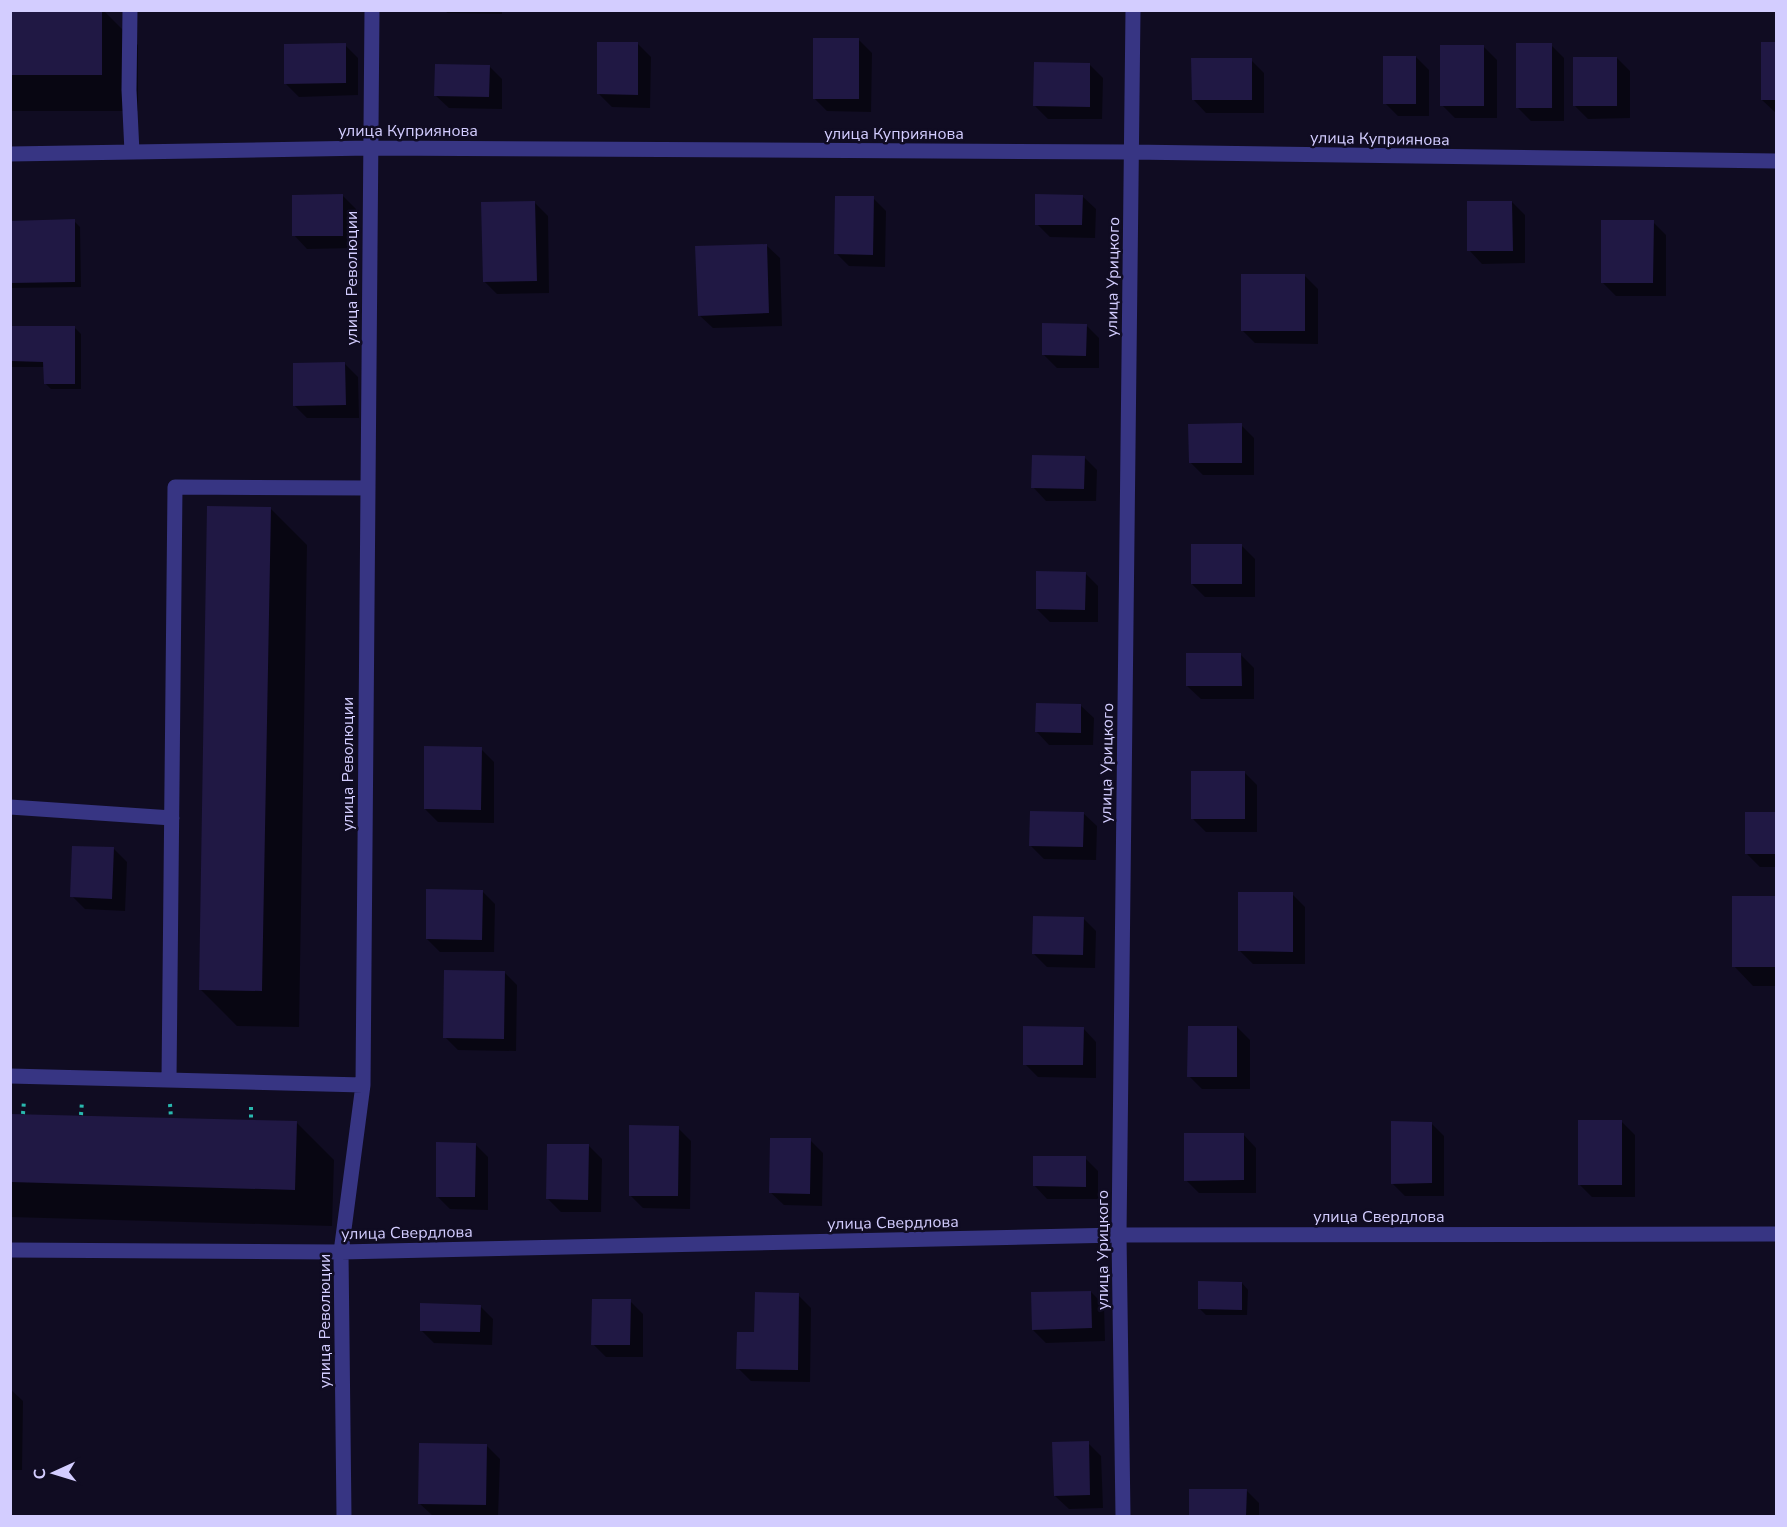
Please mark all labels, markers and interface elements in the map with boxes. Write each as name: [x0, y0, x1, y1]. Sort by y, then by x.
street label: улица Куприянова: [338, 120, 478, 142]
street label: улица Куприянова: [824, 123, 964, 145]
street label: улица Куприянова: [1310, 127, 1450, 151]
street label: улица Революции: [341, 211, 363, 345]
street label: улица Урицкого: [1101, 217, 1125, 337]
street label: улица Революции: [337, 697, 359, 831]
street label: улица Урицкого: [1095, 703, 1119, 823]
street label: улица Урицкого: [1092, 1190, 1114, 1310]
street label: улица Свердлова: [1313, 1206, 1445, 1228]
street label: улица Свердлова: [827, 1211, 959, 1235]
street label: улица Свердлова: [341, 1221, 473, 1245]
street label: улица Революции: [314, 1254, 336, 1388]
north arrow: [24, 1443, 84, 1503]
text: С: [29, 1468, 51, 1480]

